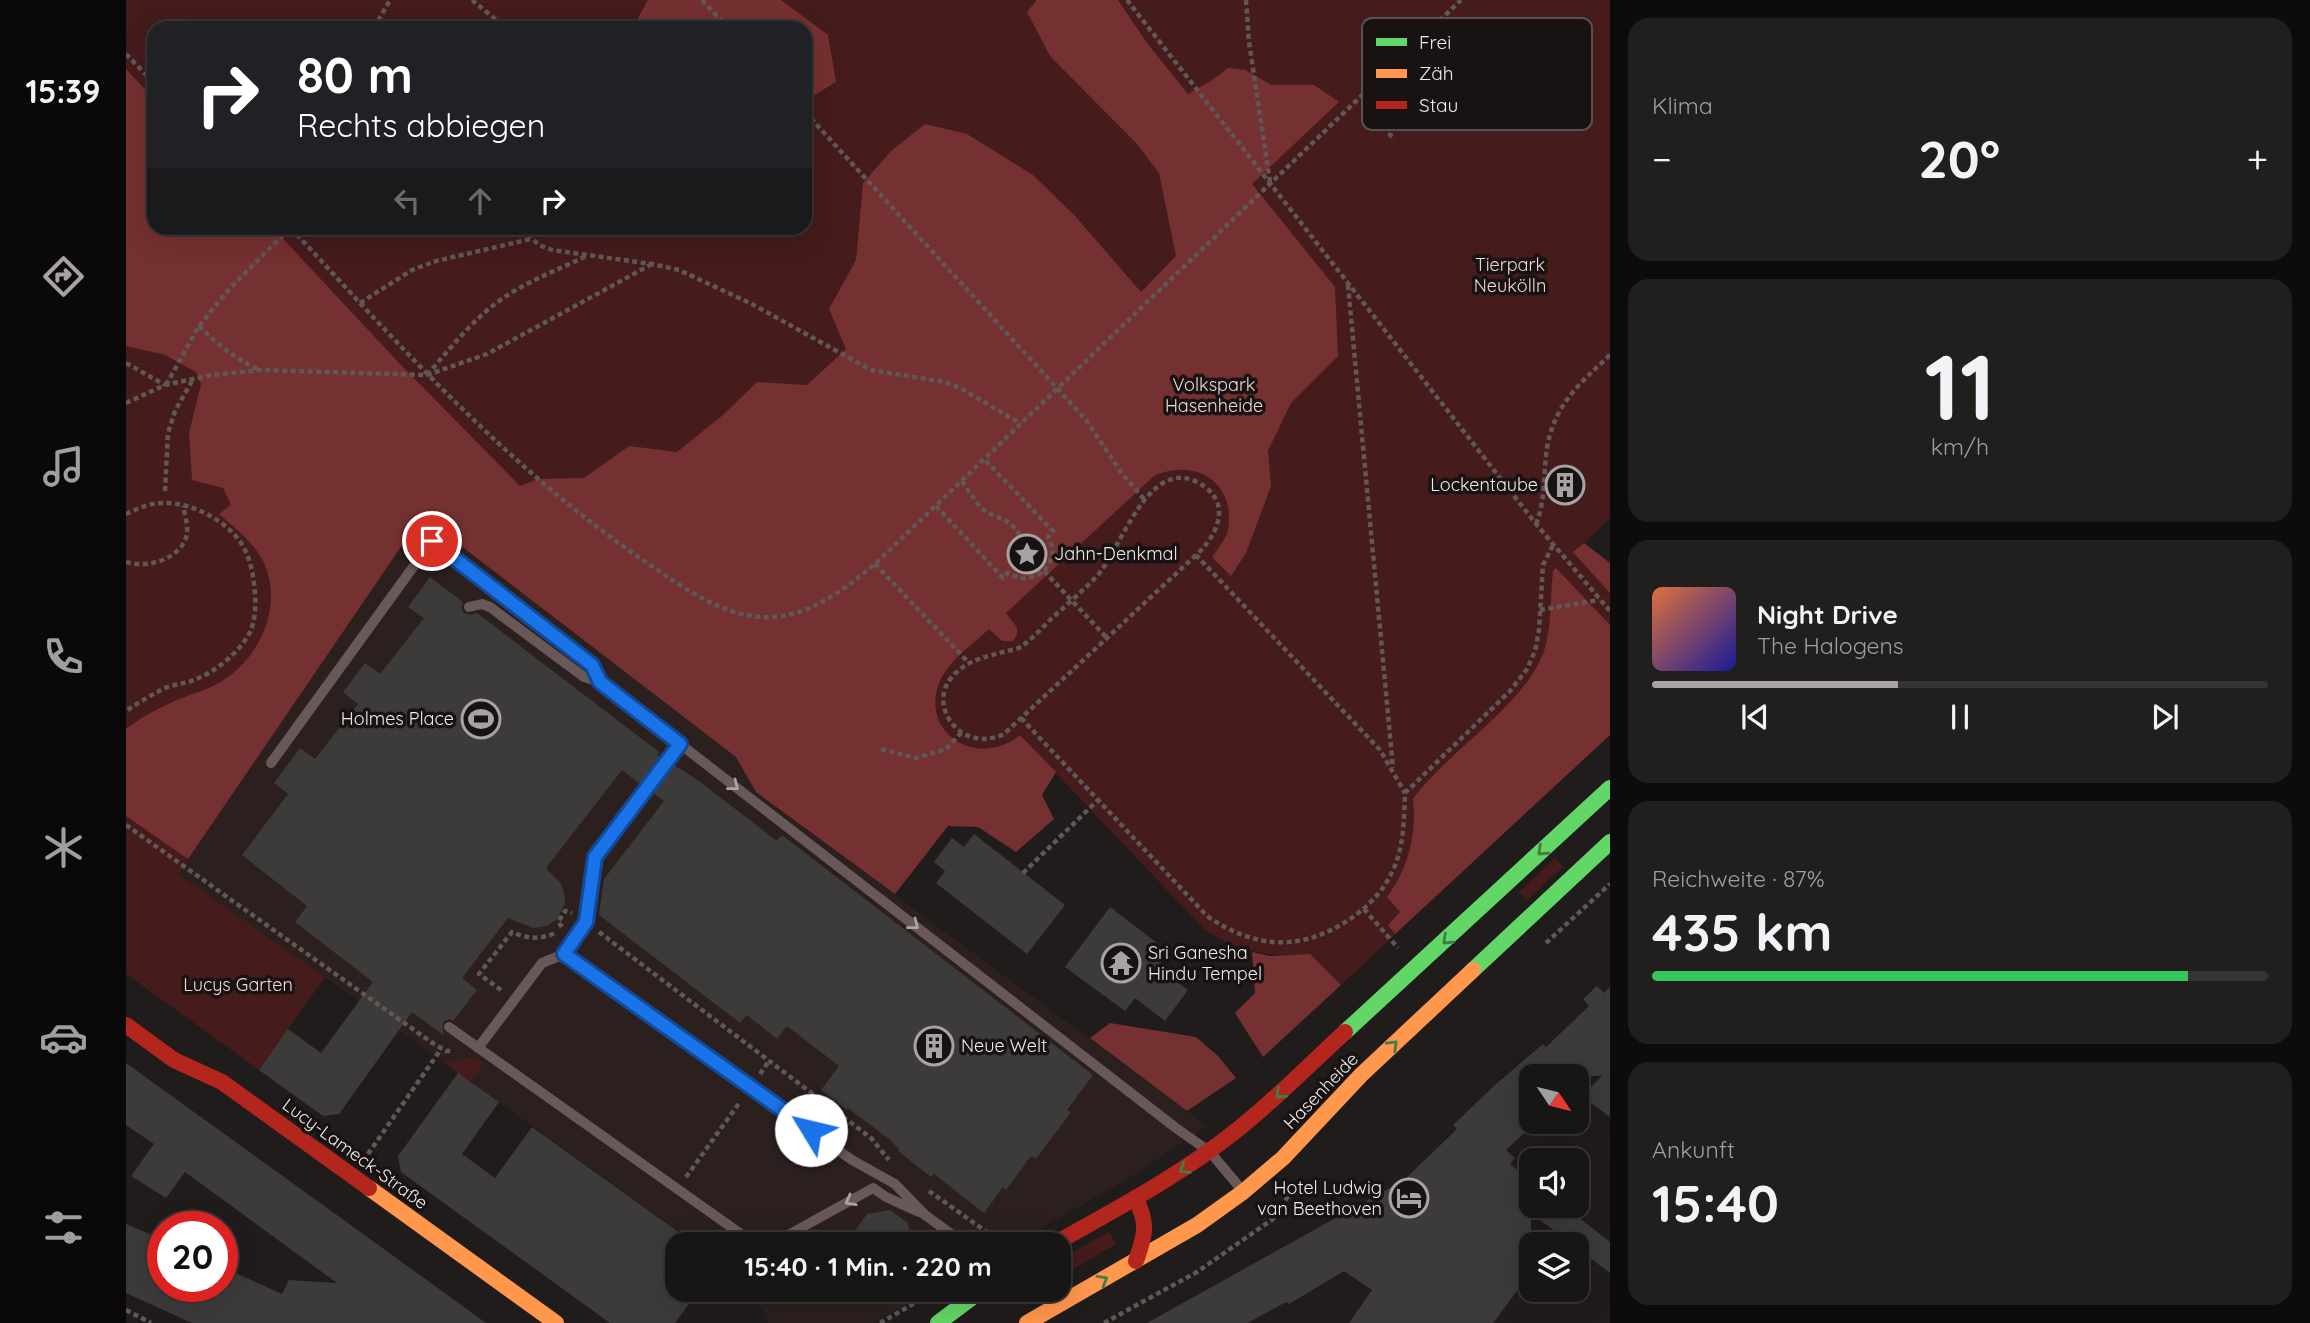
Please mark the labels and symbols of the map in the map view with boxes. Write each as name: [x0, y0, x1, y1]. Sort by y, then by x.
legend: [1362, 18, 1592, 130]
text: Frei: [1419, 30, 1451, 54]
text: Zäh: [1419, 61, 1454, 85]
text: Stau: [1419, 93, 1458, 117]
park label: Tierpark Neukölln: [1474, 253, 1546, 297]
park label: Volkspark Hasenheide: [1165, 373, 1263, 417]
building icon: Lockentaube: [1544, 464, 1586, 506]
place label: Lockentaube: [1430, 473, 1538, 496]
pin: [402, 511, 462, 571]
place icon: Jahn-Denkmal: [1006, 533, 1048, 575]
place label: Jahn-Denkmal: [1054, 542, 1178, 565]
sports icon: Holmes Place: [460, 698, 502, 740]
place label: Holmes Place: [341, 707, 454, 730]
one-way arrow: [726, 777, 738, 790]
one-way arrow: [1537, 842, 1550, 855]
one-way arrow: [906, 916, 919, 929]
one-way arrow: [1442, 931, 1455, 944]
place label: Sri Ganesha Hindu Tempel: [1148, 941, 1262, 985]
temple icon: Sri Ganesha Hindu Tempel: [1100, 942, 1142, 984]
park label: Lucys Garten: [183, 973, 293, 996]
building icon: Neue Welt: [913, 1025, 955, 1067]
place label: Neue Welt: [961, 1034, 1047, 1057]
one-way arrow: [1385, 1041, 1398, 1054]
street label: Hasenheide: [1278, 1047, 1363, 1134]
north arrow: [1519, 1064, 1589, 1134]
one-way arrow: [1275, 1085, 1288, 1098]
street label: Lucy-Lameck-Straße: [278, 1093, 433, 1214]
position arrow: [774, 1093, 848, 1167]
one-way arrow: [1178, 1160, 1191, 1173]
place label: Hotel Ludwig van Beethoven: [1257, 1176, 1382, 1220]
hotel icon: Hotel Ludwig van Beethoven: [1388, 1177, 1430, 1219]
one-way arrow: [844, 1193, 857, 1206]
speed limit sign: 20: [147, 1211, 238, 1302]
one-way arrow: [1095, 1275, 1108, 1288]

